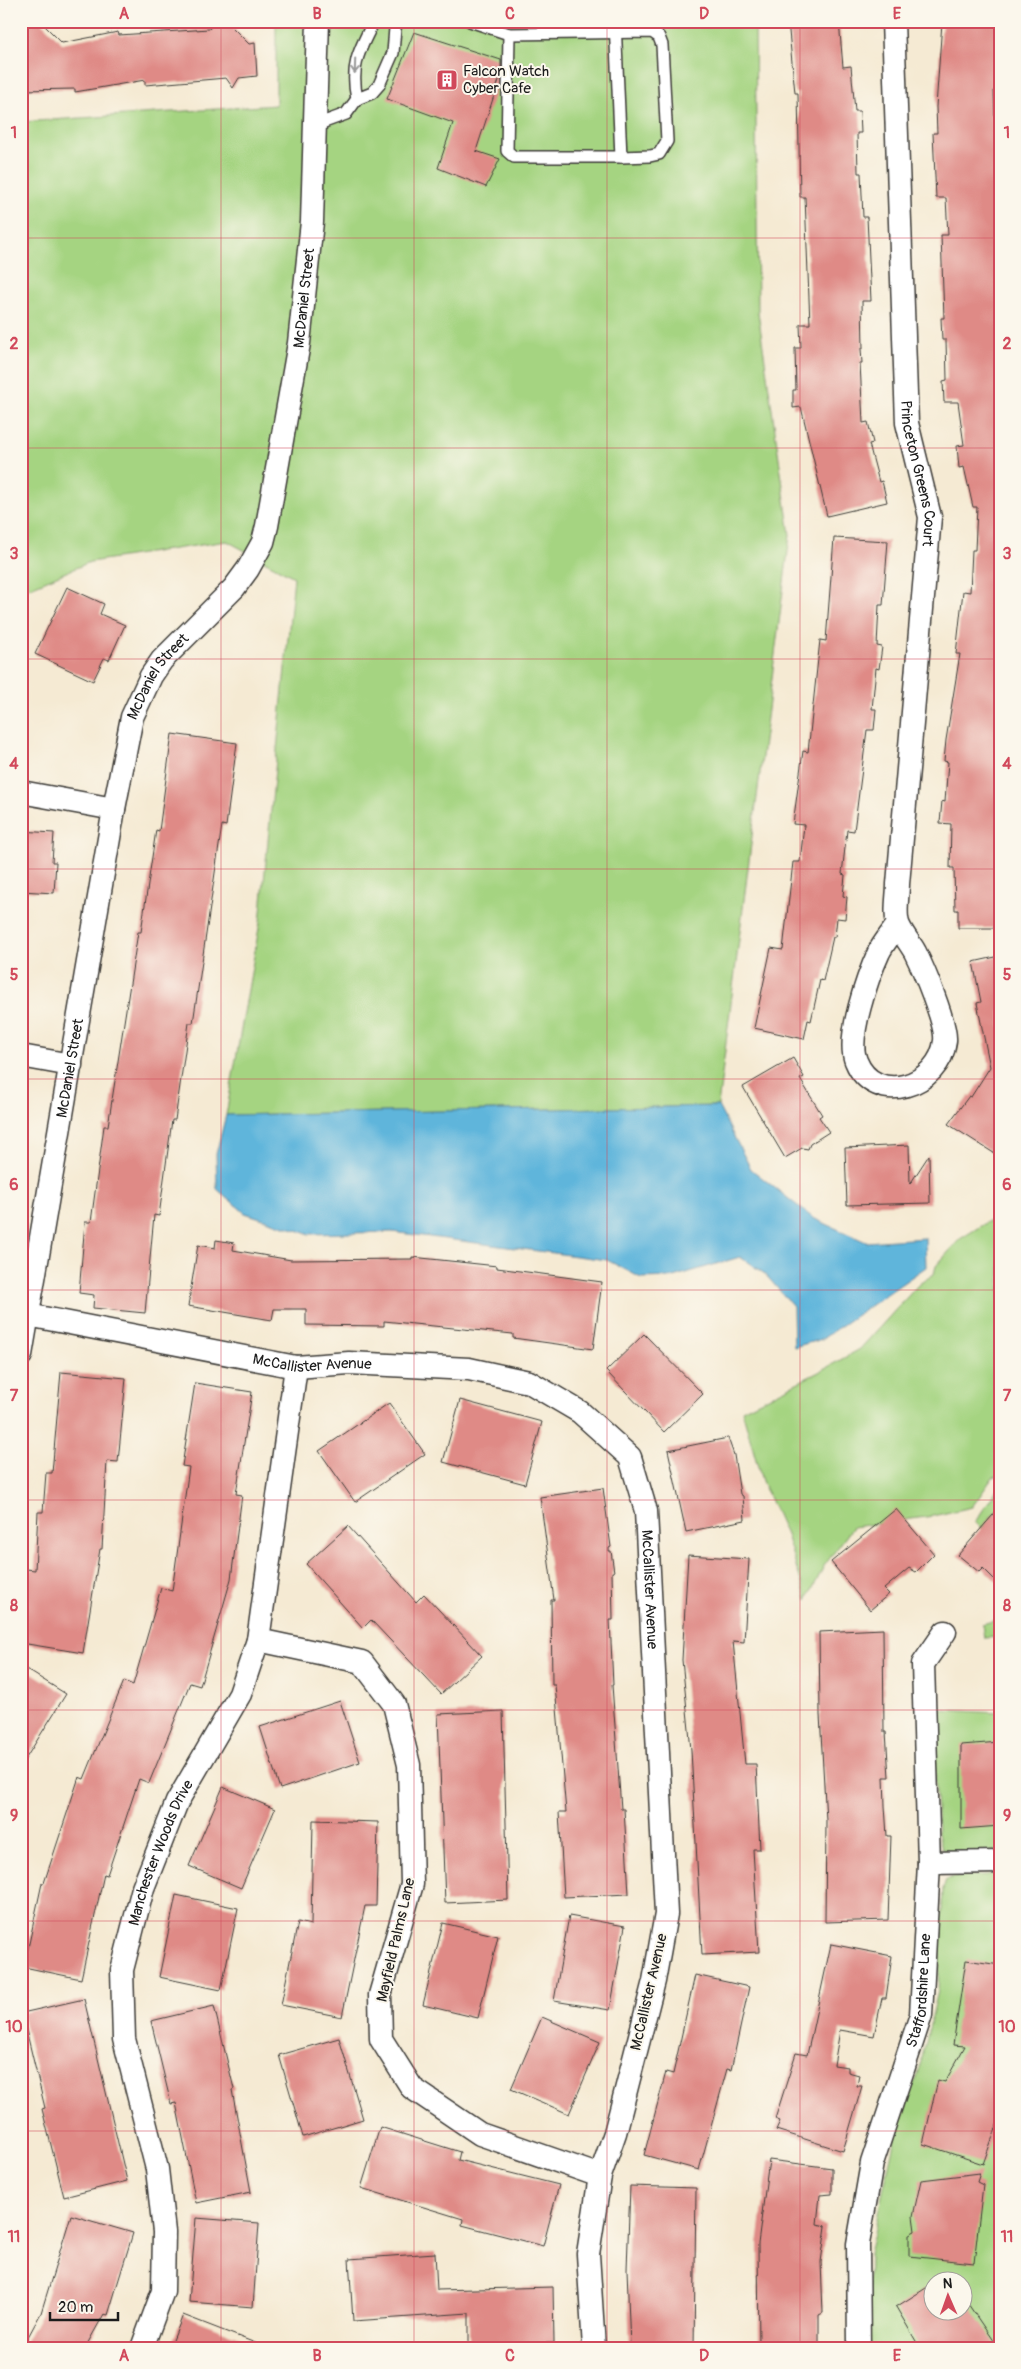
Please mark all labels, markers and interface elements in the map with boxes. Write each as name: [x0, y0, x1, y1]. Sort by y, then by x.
text: A: [119, 4, 130, 24]
text: B: [312, 4, 322, 24]
text: C: [505, 4, 515, 24]
text: D: [699, 4, 709, 24]
text: E: [893, 4, 902, 24]
one-way arrow: [351, 57, 360, 73]
place label: Falcon Watch Cyber Cafe: [463, 62, 549, 98]
building icon: Falcon Watch Cyber Cafe: [435, 68, 459, 92]
text: 1: [11, 123, 17, 143]
text: 1: [1004, 123, 1010, 143]
street label: McDaniel Street: [289, 246, 319, 349]
text: 2: [10, 334, 19, 354]
text: 2: [1003, 334, 1012, 354]
street label: Princeton Greens Court: [897, 400, 940, 548]
text: 3: [10, 544, 19, 564]
text: 3: [1003, 544, 1012, 564]
street label: McDaniel Street: [123, 629, 193, 723]
text: 4: [9, 754, 19, 774]
text: 4: [1002, 754, 1012, 774]
text: 5: [10, 965, 19, 985]
text: 5: [1003, 965, 1012, 985]
street label: McDaniel Street: [52, 1016, 88, 1119]
text: 6: [9, 1175, 19, 1195]
text: 6: [1002, 1175, 1012, 1195]
street label: McCallister Avenue: [251, 1349, 373, 1377]
text: 7: [10, 1386, 19, 1406]
text: 7: [1003, 1386, 1012, 1406]
street label: McCallister Avenue: [637, 1529, 662, 1650]
text: 8: [10, 1596, 18, 1616]
text: 8: [1003, 1596, 1011, 1616]
street label: Manchester Woods Drive: [124, 1776, 198, 1928]
text: 9: [10, 1806, 18, 1826]
text: 9: [1003, 1806, 1011, 1826]
street label: Mayfield Palms Lane: [372, 1876, 420, 2004]
street label: McCallister Avenue: [626, 1931, 672, 2052]
street label: Staffordshire Lane: [901, 1932, 935, 2050]
text: 10: [5, 2017, 23, 2037]
text: 10: [998, 2017, 1016, 2037]
text: 11: [8, 2227, 20, 2247]
text: 11: [1001, 2227, 1013, 2247]
north arrow: [924, 2272, 974, 2322]
text: N: [943, 2275, 953, 2292]
scale bar: [50, 2289, 118, 2321]
text: 20 m: [58, 2298, 93, 2317]
text: A: [119, 2346, 130, 2366]
text: B: [312, 2346, 322, 2366]
text: C: [505, 2346, 515, 2366]
text: D: [699, 2346, 709, 2366]
text: E: [893, 2346, 902, 2366]

